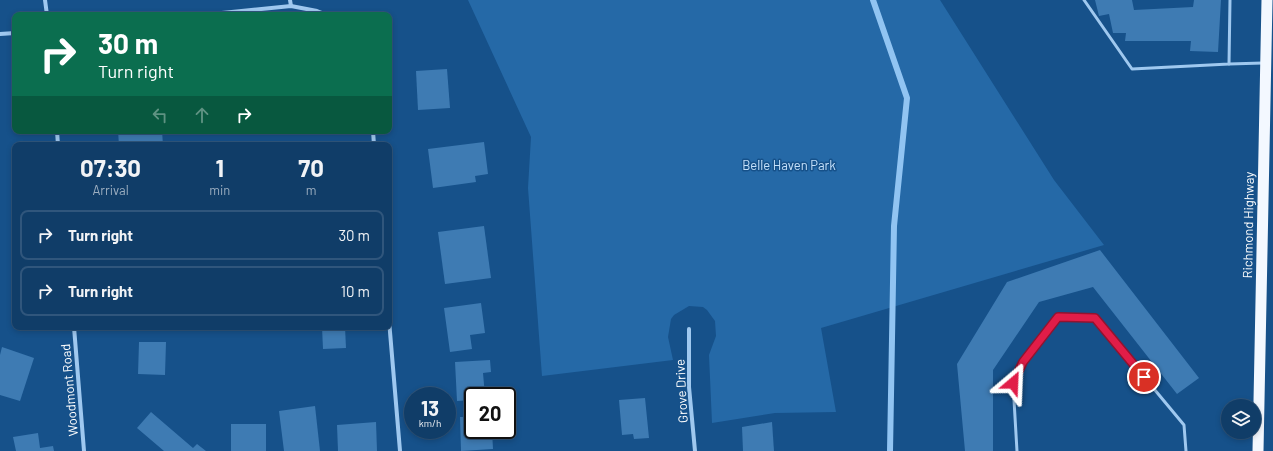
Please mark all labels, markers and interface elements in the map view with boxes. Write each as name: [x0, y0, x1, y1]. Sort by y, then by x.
text: 30 m: [98, 26, 158, 60]
icon: right: [32, 28, 84, 80]
text: Turn right: [98, 60, 174, 82]
icon: left: [149, 104, 171, 126]
icon: ahead: [191, 104, 213, 126]
icon: right: [233, 104, 255, 126]
text: 07:30: [80, 153, 141, 182]
text: 1: [215, 153, 224, 182]
text: 70: [298, 153, 324, 182]
park label: Belle Haven Park: [742, 157, 836, 173]
street label: Richmond Highway: [1239, 171, 1257, 279]
text: Arrival: [92, 182, 129, 198]
text: min: [209, 182, 230, 198]
text: m: [306, 182, 316, 198]
icon: right: [34, 224, 56, 246]
text: Turn right: [68, 226, 133, 244]
text: 30 m: [338, 226, 370, 244]
icon: right: [34, 280, 56, 302]
text: Turn right: [68, 282, 133, 300]
text: 10 m: [341, 282, 370, 300]
street label: Woodmont Road: [57, 343, 81, 437]
street label: Grove Drive: [671, 359, 691, 423]
pin: [1127, 360, 1161, 394]
position arrow: [992, 362, 1034, 404]
icon: arrive: [1133, 366, 1155, 388]
speed limit sign: 20: [464, 387, 516, 439]
text: 13: [421, 396, 439, 420]
map controls: [1221, 399, 1261, 439]
button: layers: [1221, 399, 1261, 439]
text: km/h: [419, 417, 441, 429]

